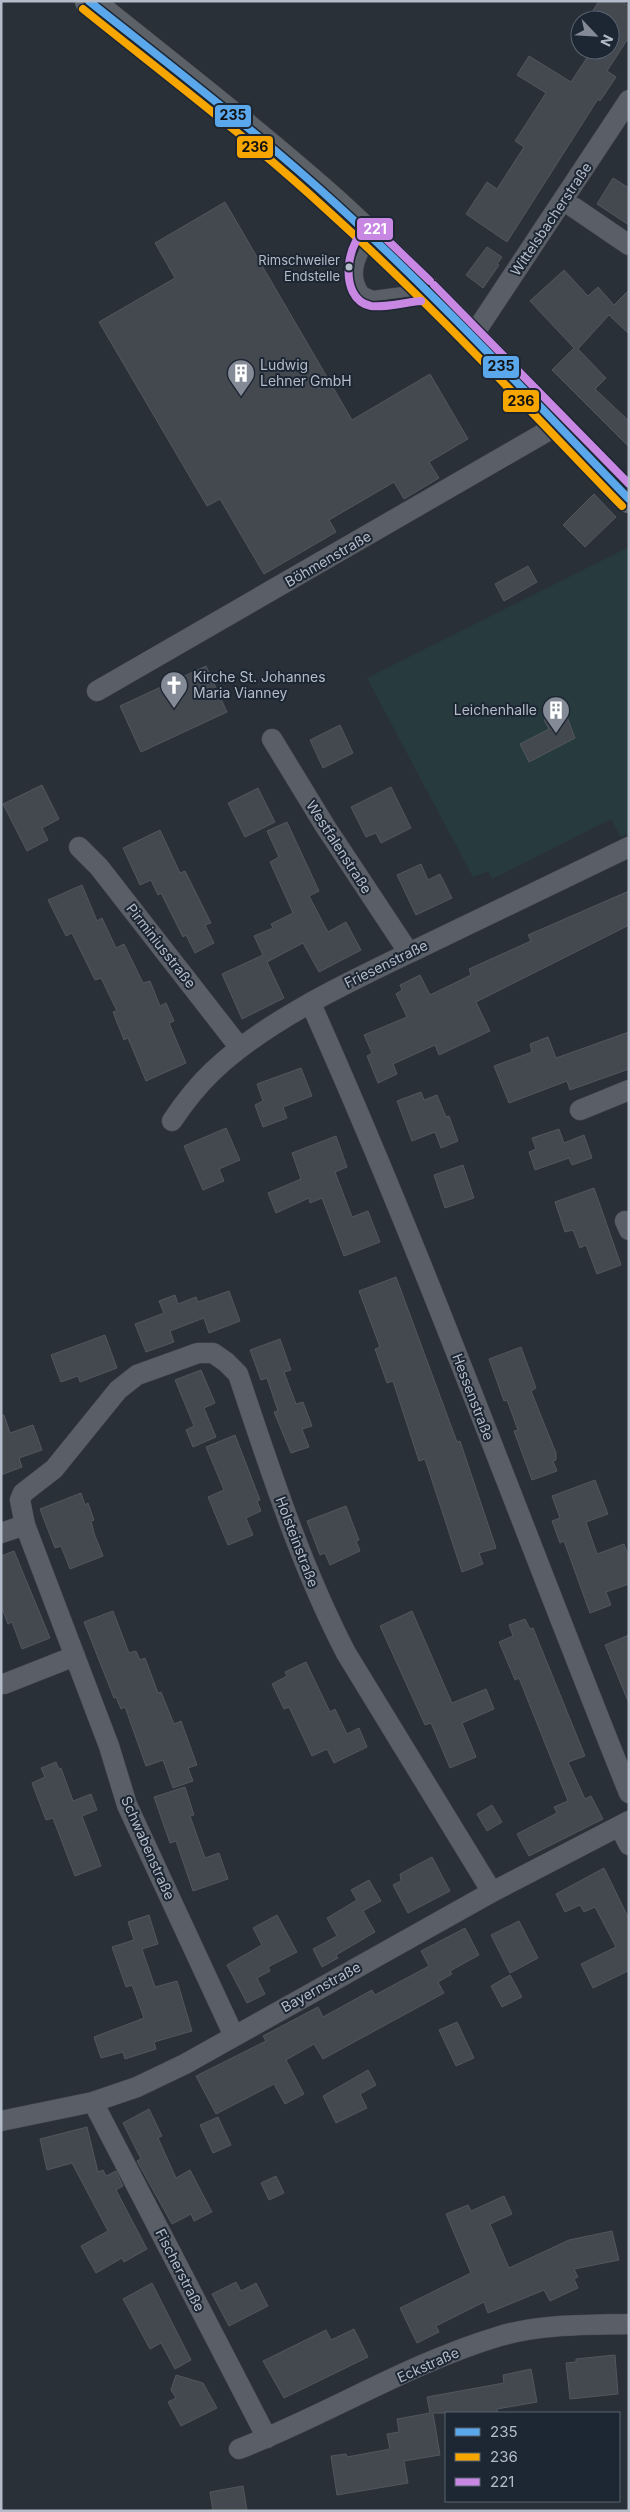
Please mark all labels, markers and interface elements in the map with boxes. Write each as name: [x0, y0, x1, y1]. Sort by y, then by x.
north arrow: [570, 10, 620, 60]
text: N: [597, 32, 617, 49]
line badge: 235: [214, 104, 252, 128]
text: 235: [220, 106, 246, 123]
line badge: 236: [236, 135, 274, 159]
text: 236: [242, 138, 268, 155]
street label: Wittelsbacherstraße: [506, 159, 595, 279]
line badge: 221: [356, 217, 394, 241]
text: 221: [363, 220, 387, 237]
place label: Rimschweiler Endstelle: [258, 252, 340, 284]
marker: Rimschweiler Endstelle: [344, 262, 354, 272]
line badge: 235: [482, 355, 520, 379]
place label: Ludwig Lehner GmbH: [260, 356, 352, 389]
text: 235: [488, 357, 514, 374]
building icon: Ludwig Lehner GmbH: [226, 358, 256, 397]
line badge: 236: [502, 389, 540, 413]
text: 236: [508, 392, 534, 409]
street label: Böhmenstraße: [282, 527, 374, 590]
place label: Kirche St. Johannes Maria Vianney: [193, 668, 326, 701]
church icon: Kirche St. Johannes Maria Vianney: [159, 670, 189, 709]
building icon: Leichenhalle: [541, 695, 571, 734]
place label: Leichenhalle: [454, 701, 537, 718]
street label: Westfalenstraße: [303, 797, 376, 896]
street label: Pirminiusstraße: [123, 900, 200, 991]
street label: Friesenstraße: [341, 936, 430, 991]
street label: Hessenstraße: [449, 1351, 498, 1443]
street label: Holsteinstraße: [272, 1494, 323, 1590]
street label: Schwabenstraße: [118, 1793, 179, 1902]
street label: Bayernstraße: [278, 1958, 363, 2015]
street label: Fischerstraße: [152, 2226, 209, 2314]
street label: Eckstraße: [394, 2343, 461, 2386]
legend: [445, 2412, 620, 2502]
text: 235: [490, 2422, 518, 2441]
text: 236: [490, 2447, 518, 2466]
text: 221: [490, 2472, 514, 2491]

